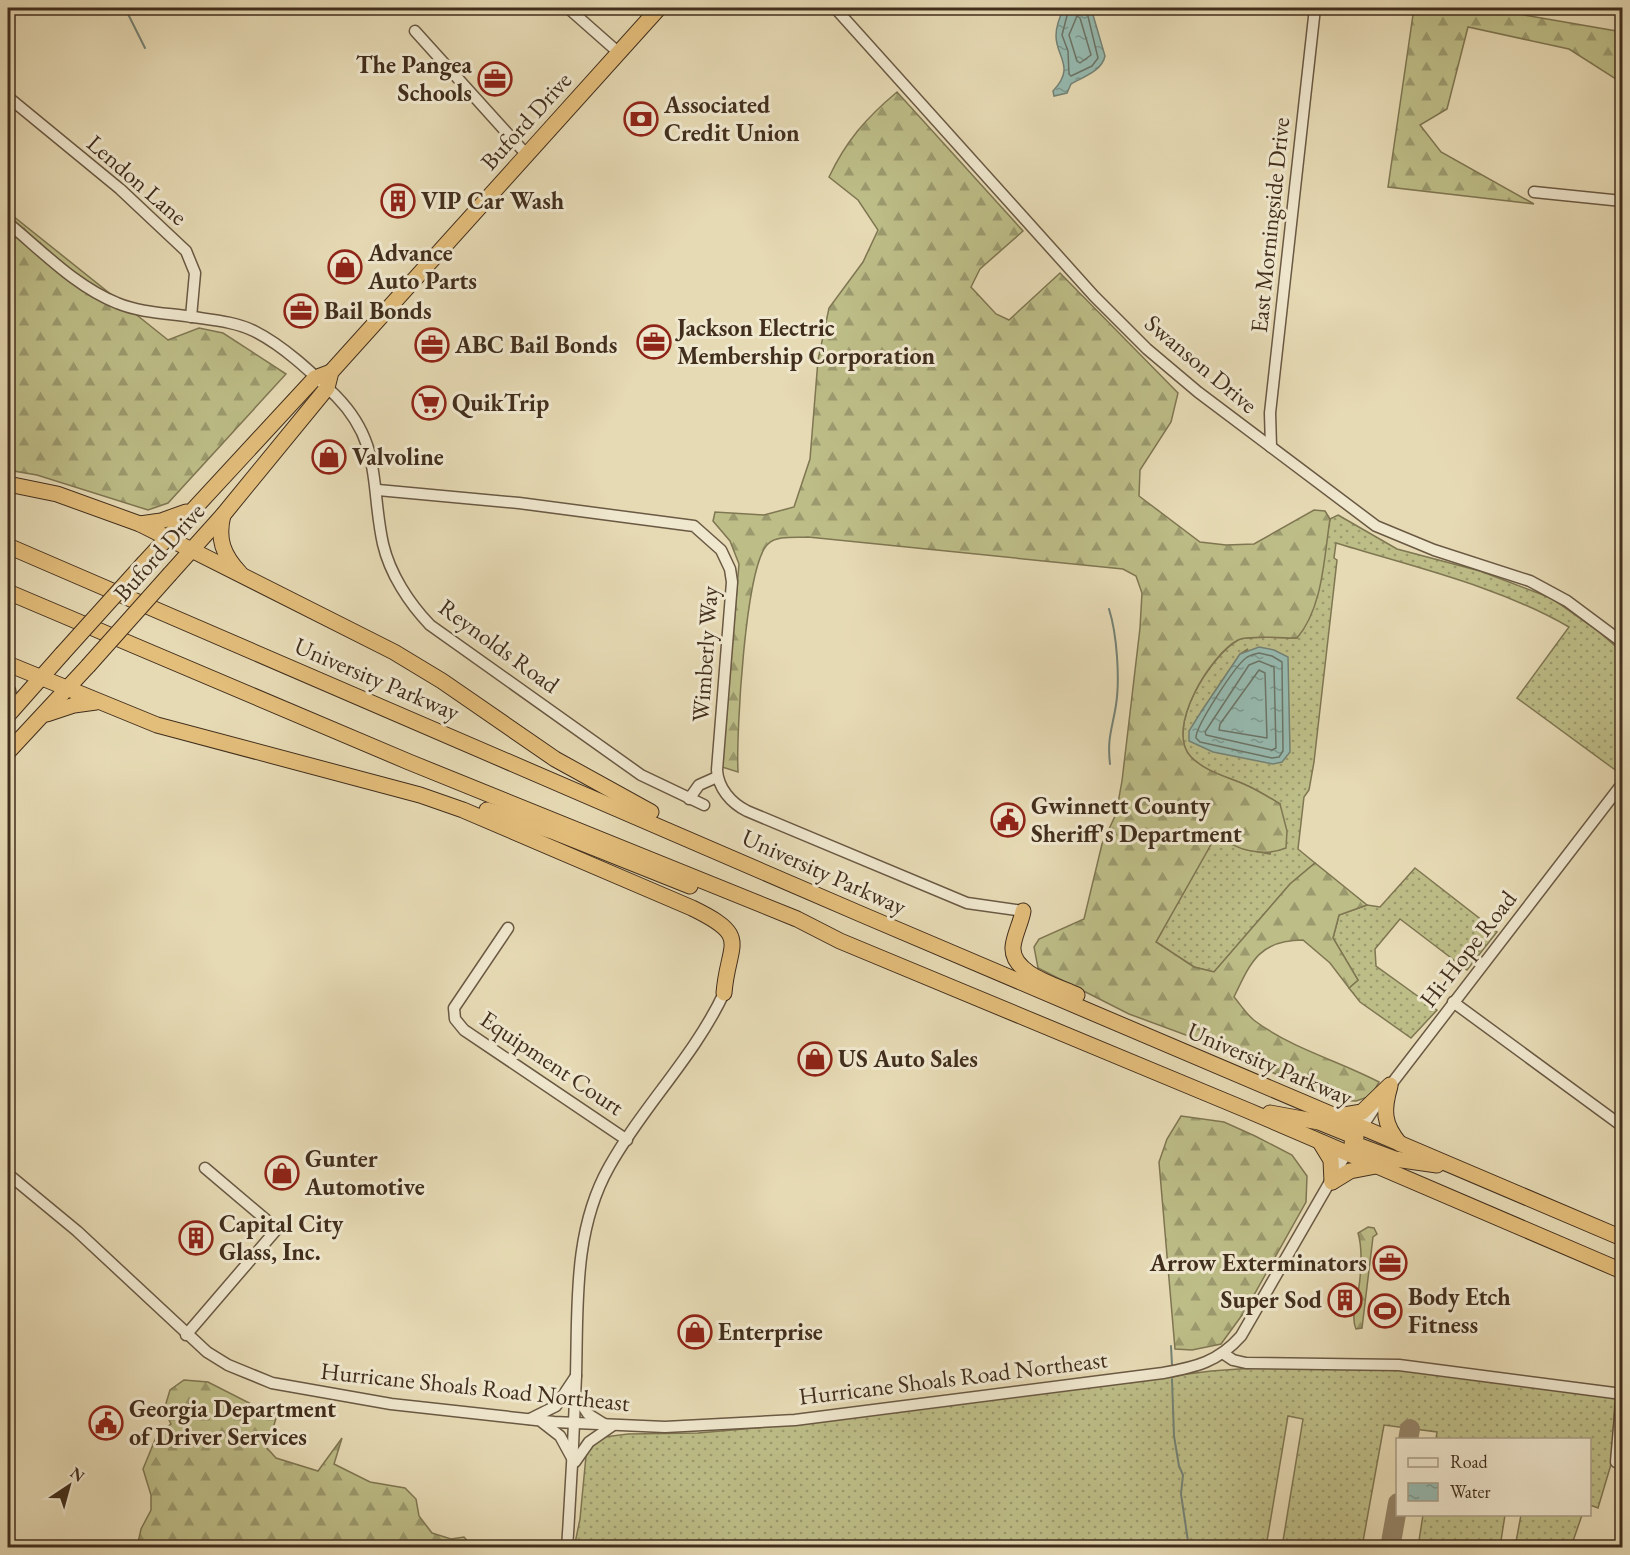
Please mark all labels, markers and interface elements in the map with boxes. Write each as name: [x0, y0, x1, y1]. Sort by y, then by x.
place label: The Pangea Schools: [356, 49, 472, 108]
office icon: The Pangea Schools: [477, 61, 513, 97]
street label: Buford Drive: [473, 65, 578, 176]
place label: Associated Credit Union: [663, 89, 800, 148]
bank icon: Associated Credit Union: [623, 101, 659, 137]
street label: East Morningside Drive: [1243, 116, 1296, 334]
street label: Lendon Lane: [81, 128, 194, 232]
building icon: VIP Car Wash: [380, 183, 416, 219]
place label: VIP Car Wash: [421, 185, 565, 216]
place label: Advance Auto Parts: [367, 237, 477, 296]
shop icon: Advance Auto Parts: [327, 249, 363, 285]
office icon: Bail Bonds: [283, 293, 319, 329]
place label: Bail Bonds: [324, 295, 432, 326]
street label: Swanson Drive: [1139, 307, 1264, 420]
place label: Jackson Electric Membership Corporation: [675, 312, 936, 371]
office icon: Jackson Electric Membership Corporation: [636, 324, 672, 360]
office icon: ABC Bail Bonds: [414, 327, 450, 363]
place label: ABC Bail Bonds: [454, 329, 617, 360]
supermarket icon: QuikTrip: [411, 385, 447, 421]
place label: QuikTrip: [452, 387, 549, 418]
shop icon: Valvoline: [311, 439, 347, 475]
place label: Valvoline: [352, 441, 444, 472]
street label: Buford Drive: [106, 496, 211, 607]
street label: Wimberly Way: [684, 584, 725, 723]
street label: Reynolds Road: [433, 591, 566, 700]
street label: University Parkway: [290, 630, 465, 728]
place label: Gwinnett County Sheriff's Department: [1031, 790, 1242, 849]
public building icon: Gwinnett County Sheriff's Department: [990, 802, 1026, 838]
street label: University Parkway: [737, 821, 912, 922]
street label: Hi-Hope Road: [1412, 883, 1523, 1013]
street label: Equipment Court: [475, 1003, 630, 1122]
street label: University Parkway: [1183, 1015, 1358, 1113]
shop icon: US Auto Sales: [797, 1041, 833, 1077]
place label: US Auto Sales: [838, 1043, 978, 1074]
place label: Gunter Automotive: [304, 1143, 425, 1202]
shop icon: Gunter Automotive: [264, 1155, 300, 1191]
place label: Capital City Glass, Inc.: [219, 1208, 344, 1267]
building icon: Capital City Glass, Inc.: [178, 1220, 214, 1256]
office icon: Arrow Exterminators: [1372, 1245, 1408, 1281]
place label: Arrow Exterminators: [1149, 1247, 1367, 1278]
place label: Body Etch Fitness: [1408, 1281, 1511, 1340]
building icon: Super Sod: [1327, 1282, 1363, 1318]
place label: Super Sod: [1221, 1284, 1323, 1315]
sports icon: Body Etch Fitness: [1367, 1293, 1403, 1329]
shop icon: Enterprise: [677, 1314, 713, 1350]
place label: Enterprise: [718, 1316, 823, 1347]
street label: Hurricane Shoals Road Northeast: [797, 1343, 1109, 1412]
street label: Hurricane Shoals Road Northeast: [319, 1355, 632, 1418]
place label: Georgia Department of Driver Services: [129, 1393, 336, 1452]
public building icon: Georgia Department of Driver Services: [88, 1405, 124, 1441]
legend: [1396, 1438, 1591, 1516]
text: Road: [1450, 1450, 1489, 1473]
north arrow: [39, 1456, 99, 1516]
text: N: [66, 1462, 89, 1487]
text: Water: [1450, 1480, 1491, 1503]

